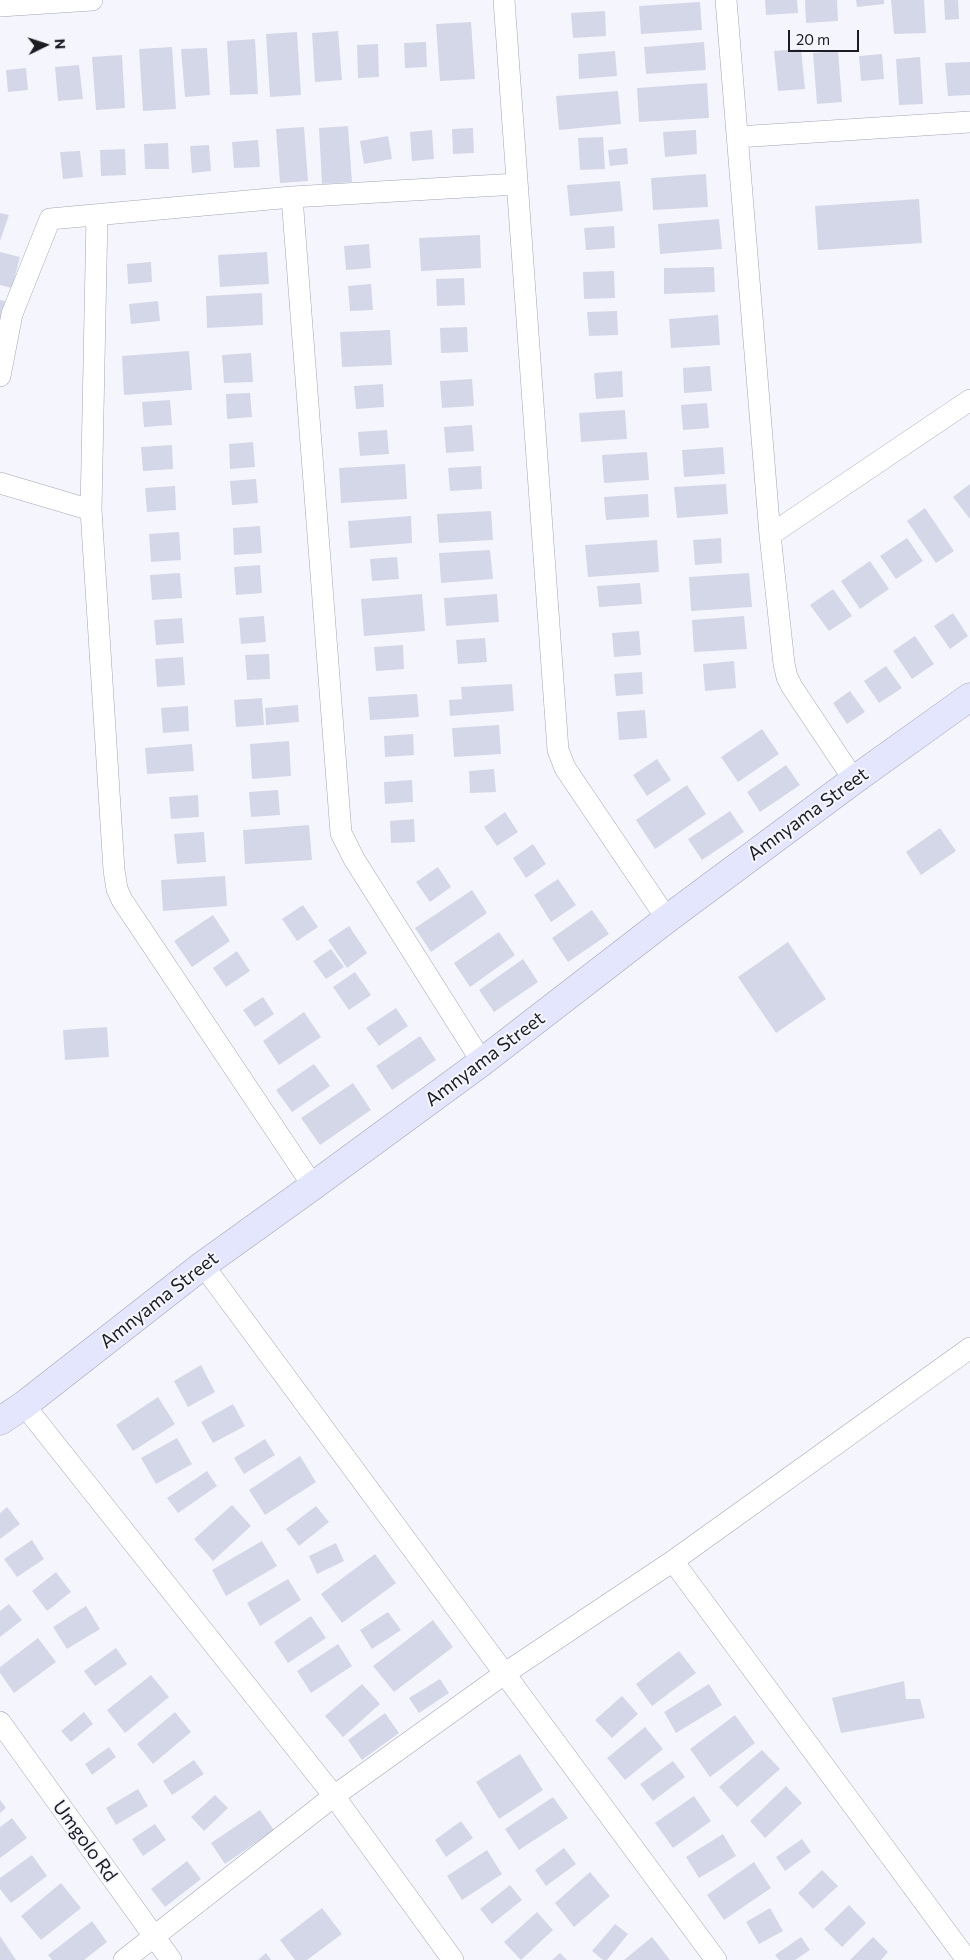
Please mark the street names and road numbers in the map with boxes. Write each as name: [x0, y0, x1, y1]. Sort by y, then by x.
street label: Amnyama Street: [743, 763, 873, 865]
street label: Amnyama Street: [421, 1007, 549, 1111]
street label: Amnyama Street: [95, 1247, 223, 1353]
street label: Umgolo Rd: [48, 1796, 122, 1886]

